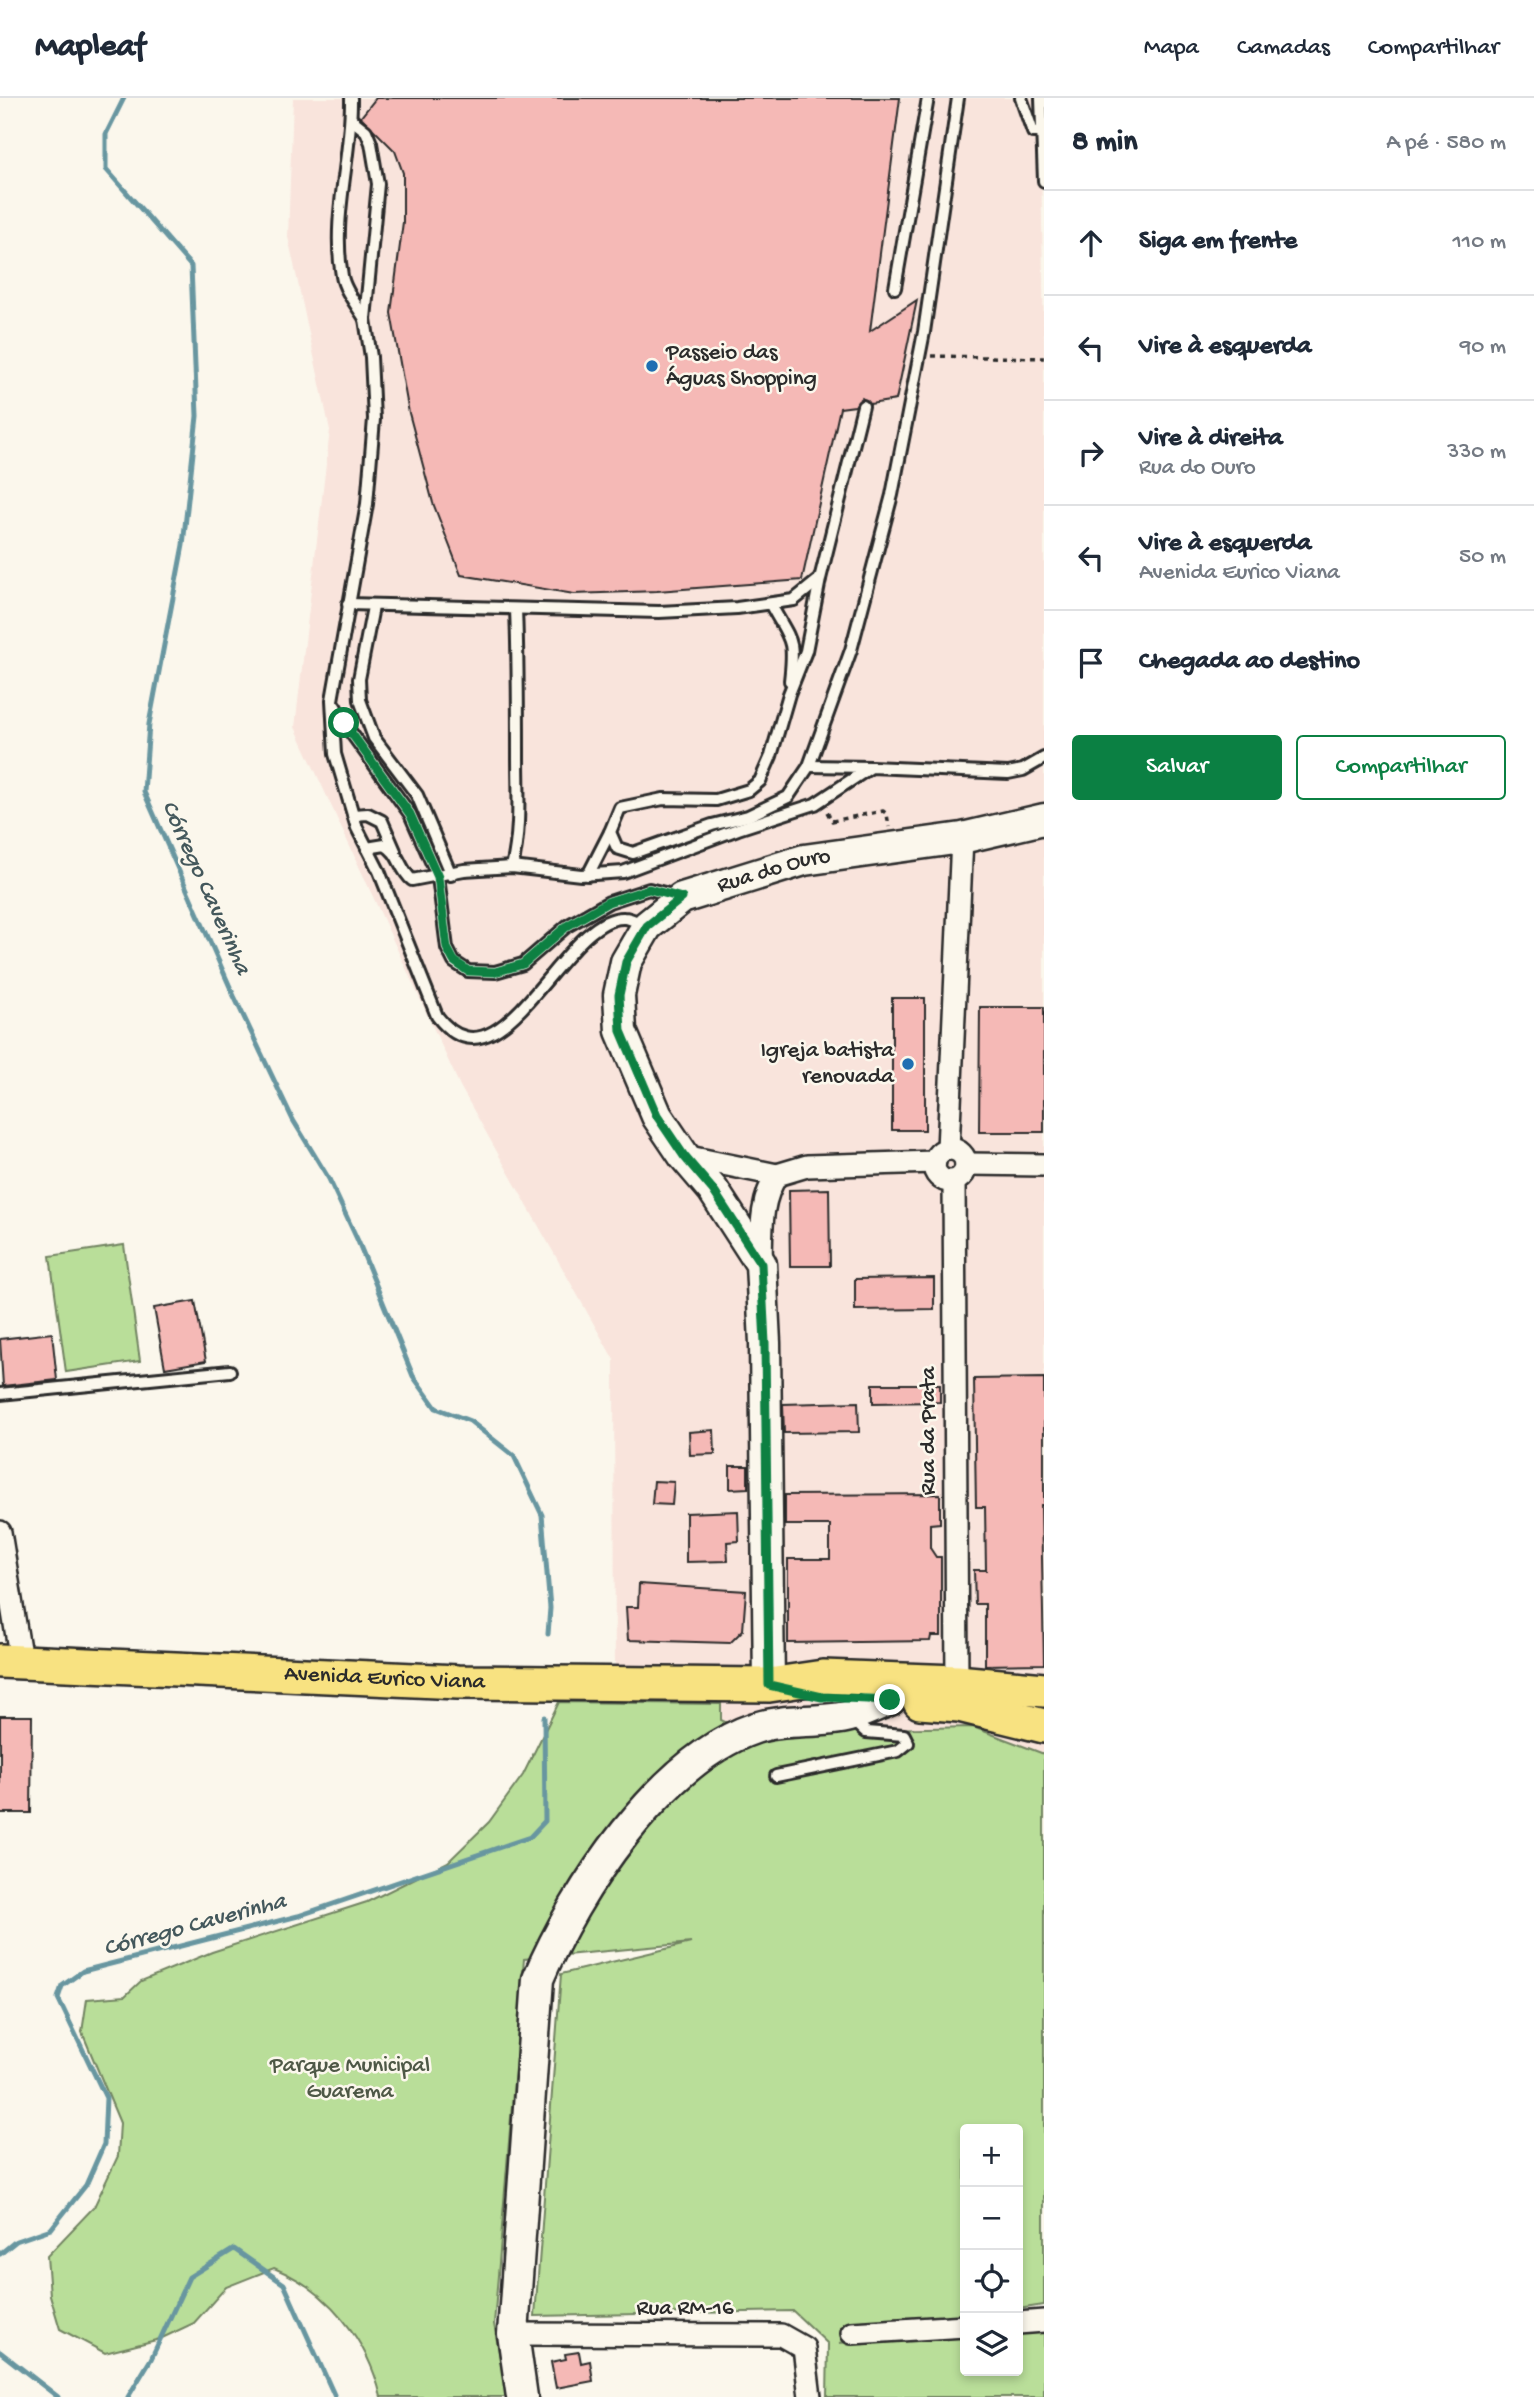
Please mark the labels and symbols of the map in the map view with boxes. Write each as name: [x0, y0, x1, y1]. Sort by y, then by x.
place label: Passeio das Águas Shopping: [665, 340, 817, 393]
marker: Passeio das Águas Shopping: [644, 358, 660, 374]
route start: [328, 707, 359, 738]
water label: Córrego Caverinha: [154, 797, 257, 981]
street label: Rua do Ouro: [714, 843, 832, 900]
place label: Igreja batista renovada: [761, 1038, 895, 1091]
marker: Igreja batista renovada: [900, 1056, 916, 1072]
street label: Rua da Prata: [916, 1366, 943, 1495]
street label: Avenida Eurico Viana: [284, 1661, 486, 1696]
route end: [874, 1684, 905, 1715]
water label: Córrego Caverinha: [101, 1887, 291, 1964]
park label: Parque Municipal Guarema: [269, 2053, 430, 2106]
street label: Rua RM-16: [636, 2296, 734, 2323]

